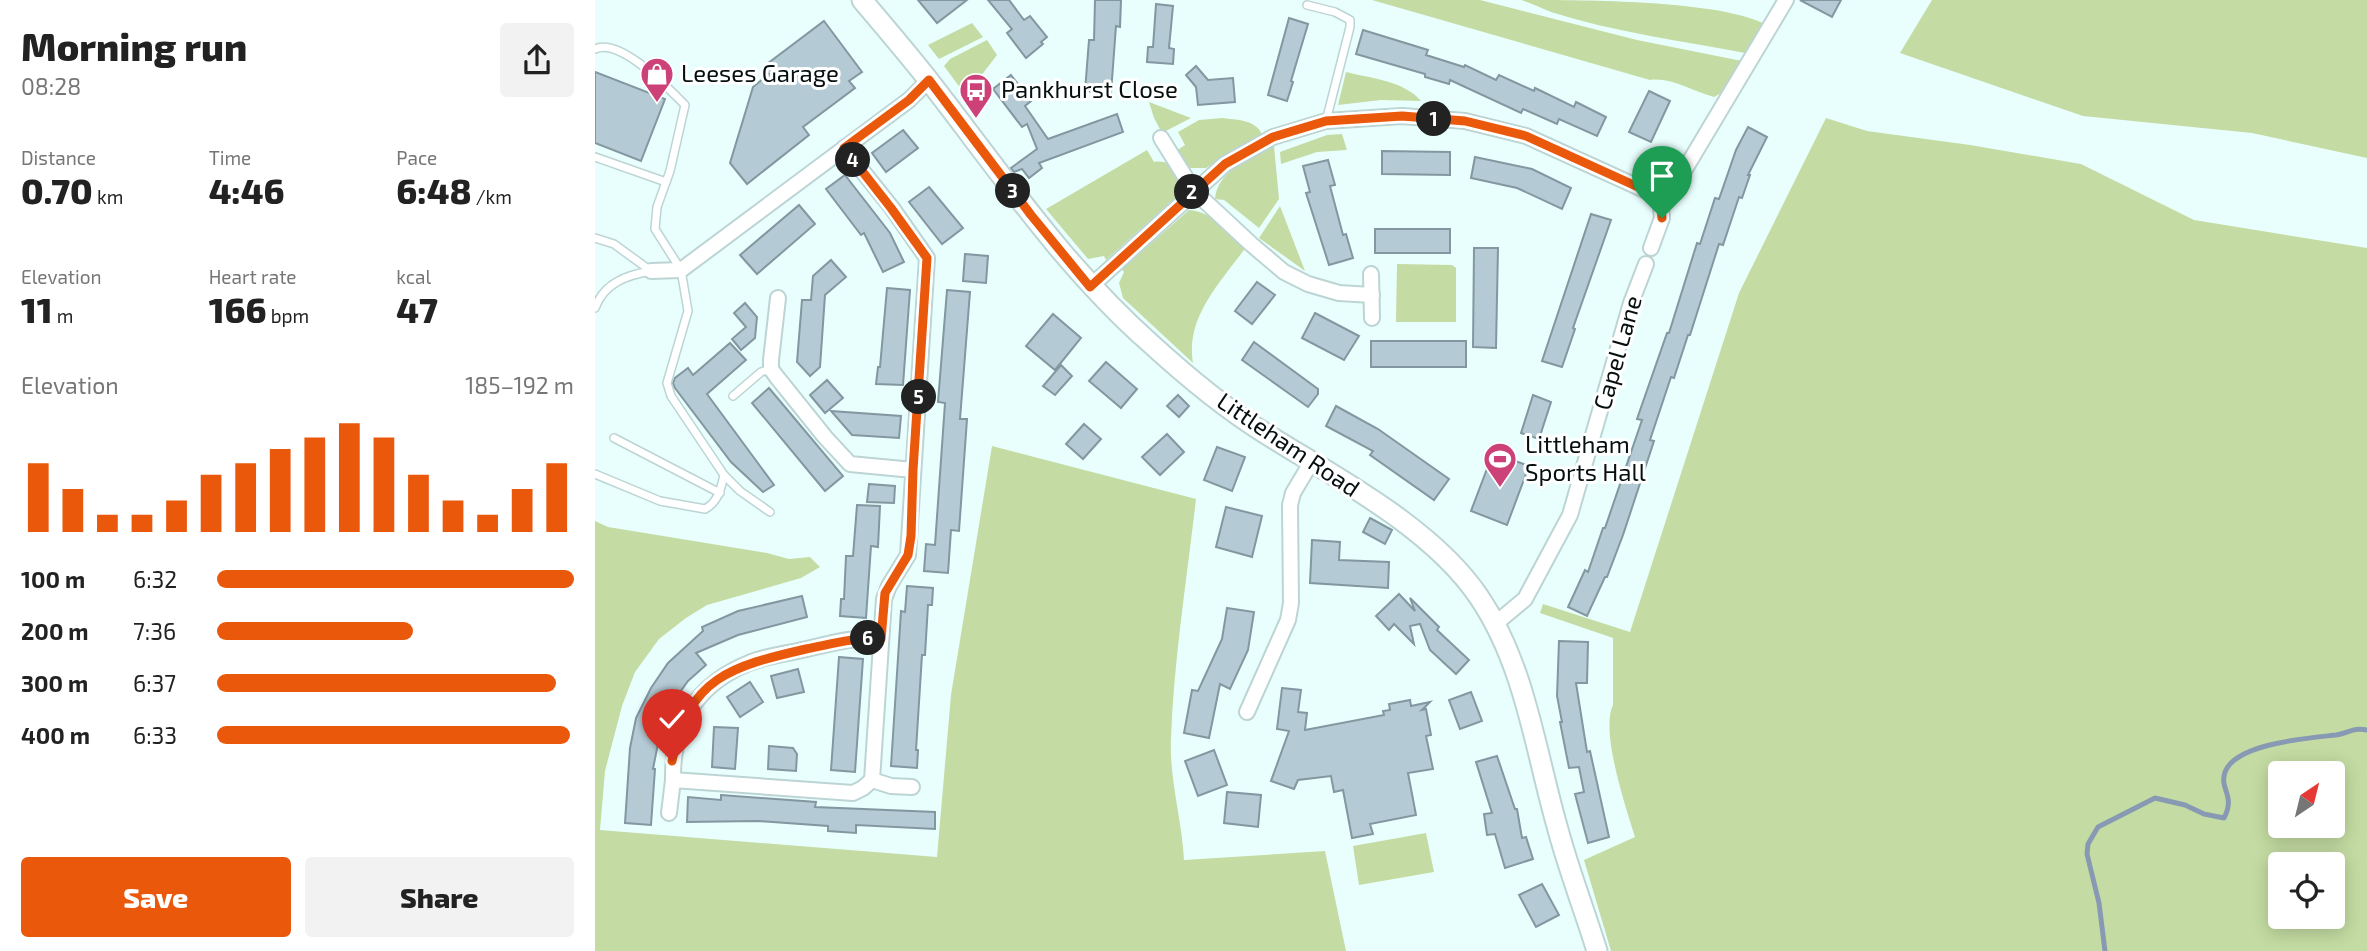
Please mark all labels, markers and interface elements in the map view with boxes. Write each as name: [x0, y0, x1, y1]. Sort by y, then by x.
text: Morning run: [21, 23, 247, 69]
button: share: [500, 23, 574, 97]
shop icon: Leeses Garage: [638, 55, 676, 104]
place label: Leeses Garage: [681, 58, 839, 87]
bus stop icon: Pankhurst Close: [957, 71, 995, 120]
text: 08:28: [21, 72, 81, 100]
place label: Pankhurst Close: [1001, 74, 1178, 103]
pin: 1: [1417, 102, 1451, 136]
text: 1: [1429, 107, 1438, 130]
pin: 4: [835, 142, 871, 178]
text: Distance: [21, 146, 96, 169]
text: Time: [209, 146, 251, 169]
text: Pace: [396, 146, 437, 169]
pin: [1632, 146, 1692, 218]
text: 4: [846, 148, 859, 171]
icon: arrive: [1643, 157, 1681, 195]
text: 0.70: [21, 169, 93, 211]
text: 4:46: [209, 169, 284, 211]
text: 6:48: [396, 169, 472, 211]
pin: 3: [995, 174, 1031, 208]
pin: 2: [1175, 174, 1209, 210]
text: 3: [1007, 179, 1018, 202]
text: 2: [1186, 180, 1197, 203]
text: km: [93, 185, 123, 208]
text: /km: [472, 185, 512, 208]
text: Elevation: [21, 265, 102, 288]
text: Heart rate: [209, 265, 297, 288]
text: kcal: [396, 265, 431, 288]
text: 11: [21, 288, 53, 330]
text: 166: [209, 288, 266, 330]
text: 47: [396, 288, 438, 330]
street label: Capel Lane: [1586, 292, 1647, 413]
text: m: [53, 304, 73, 327]
text: bpm: [266, 304, 309, 327]
text: Elevation: [21, 371, 119, 399]
text: 185–192 m: [465, 371, 574, 399]
pin: 5: [901, 380, 937, 414]
text: 5: [913, 385, 924, 408]
street label: Littleham Road: [1212, 385, 1365, 502]
place label: Littleham Sports Hall: [1525, 429, 1646, 486]
sports icon: Littleham Sports Hall: [1481, 440, 1519, 489]
text: 100 m: [21, 565, 85, 593]
text: 6:32: [133, 565, 177, 593]
text: 200 m: [21, 617, 89, 645]
text: 7:36: [133, 617, 176, 645]
pin: 6: [851, 620, 885, 656]
text: 6: [862, 626, 873, 649]
text: 300 m: [21, 669, 88, 697]
text: 6:37: [133, 669, 176, 697]
pin: [642, 689, 702, 761]
icon: check: [653, 700, 691, 738]
text: 400 m: [21, 721, 90, 749]
text: 6:33: [133, 721, 177, 749]
north arrow: [2268, 761, 2345, 838]
map controls: [2268, 761, 2345, 929]
button: locate: [2268, 852, 2345, 929]
button: Save: [21, 857, 291, 937]
button: Share: [305, 857, 574, 937]

